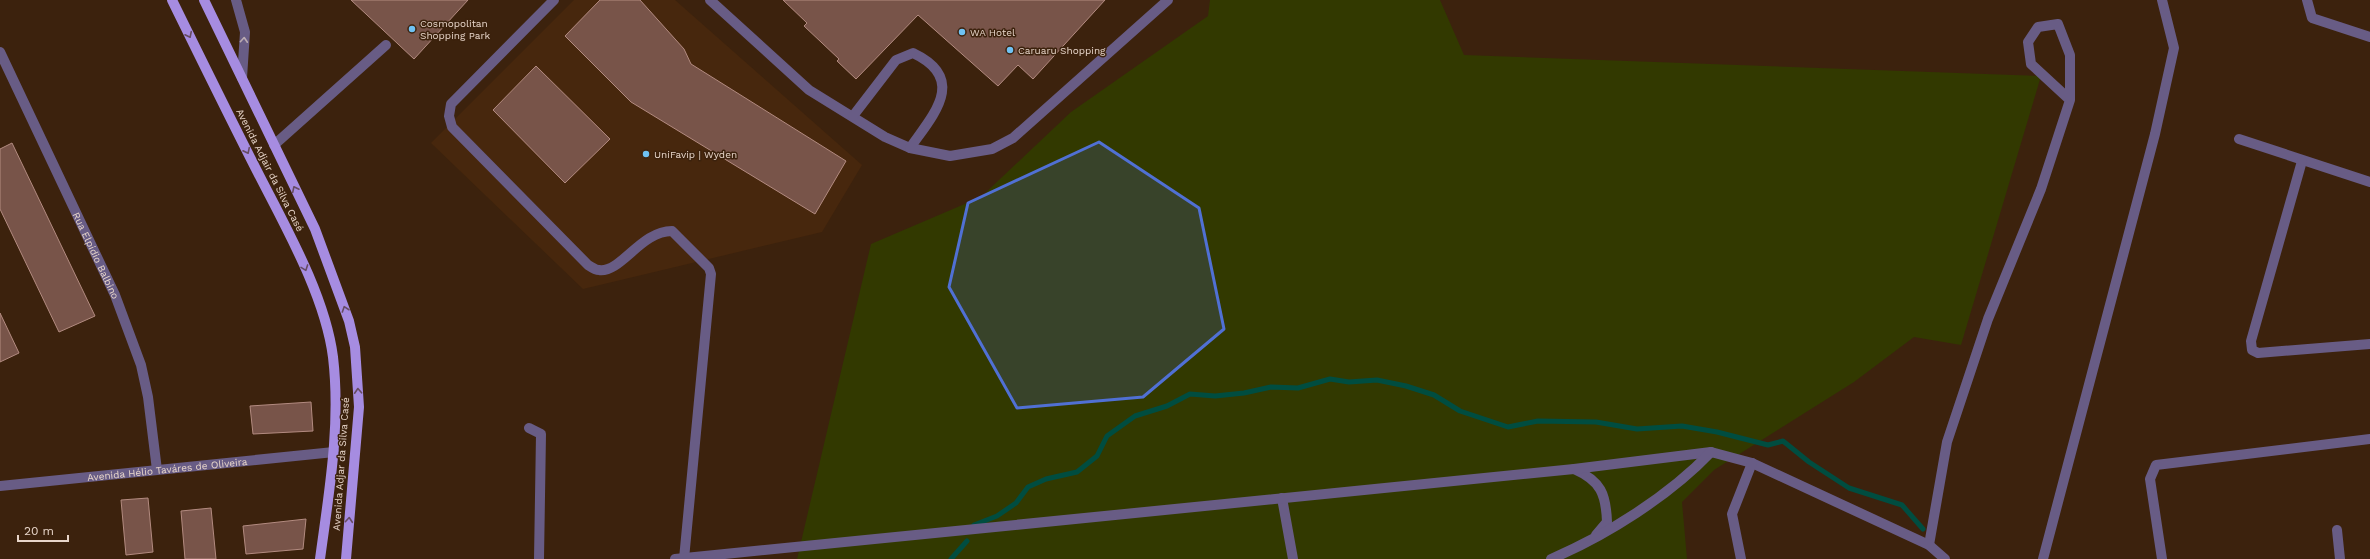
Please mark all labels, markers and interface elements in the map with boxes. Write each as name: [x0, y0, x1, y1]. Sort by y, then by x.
place label: Cosmopolitan Shopping Park: [420, 18, 491, 41]
marker: Cosmopolitan Shopping Park: [407, 24, 417, 34]
marker: WA Hotel: [957, 27, 967, 37]
place label: WA Hotel: [970, 27, 1015, 38]
one-way arrow: [185, 31, 192, 38]
one-way arrow: [240, 36, 249, 43]
marker: Caruaru Shopping: [1005, 45, 1015, 55]
place label: Caruaru Shopping: [1018, 45, 1106, 56]
street label: Avenida Adjair da Silva Casé: [234, 107, 306, 233]
one-way arrow: [242, 147, 250, 155]
marker: UniFavip | Wyden: [641, 149, 651, 159]
place label: UniFavip | Wyden: [654, 149, 737, 160]
one-way arrow: [293, 186, 300, 193]
street label: Rua Elpídio Balbino: [71, 210, 121, 300]
one-way arrow: [300, 264, 308, 271]
one-way arrow: [341, 306, 350, 313]
one-way arrow: [354, 388, 362, 394]
street label: Avenida Adjar da Silva Casé: [331, 397, 351, 531]
street label: Avenida Hélio Taváres de Oliveira: [87, 455, 248, 483]
scale bar: [18, 517, 68, 543]
one-way arrow: [344, 517, 353, 523]
text: 20 m: [24, 524, 54, 538]

